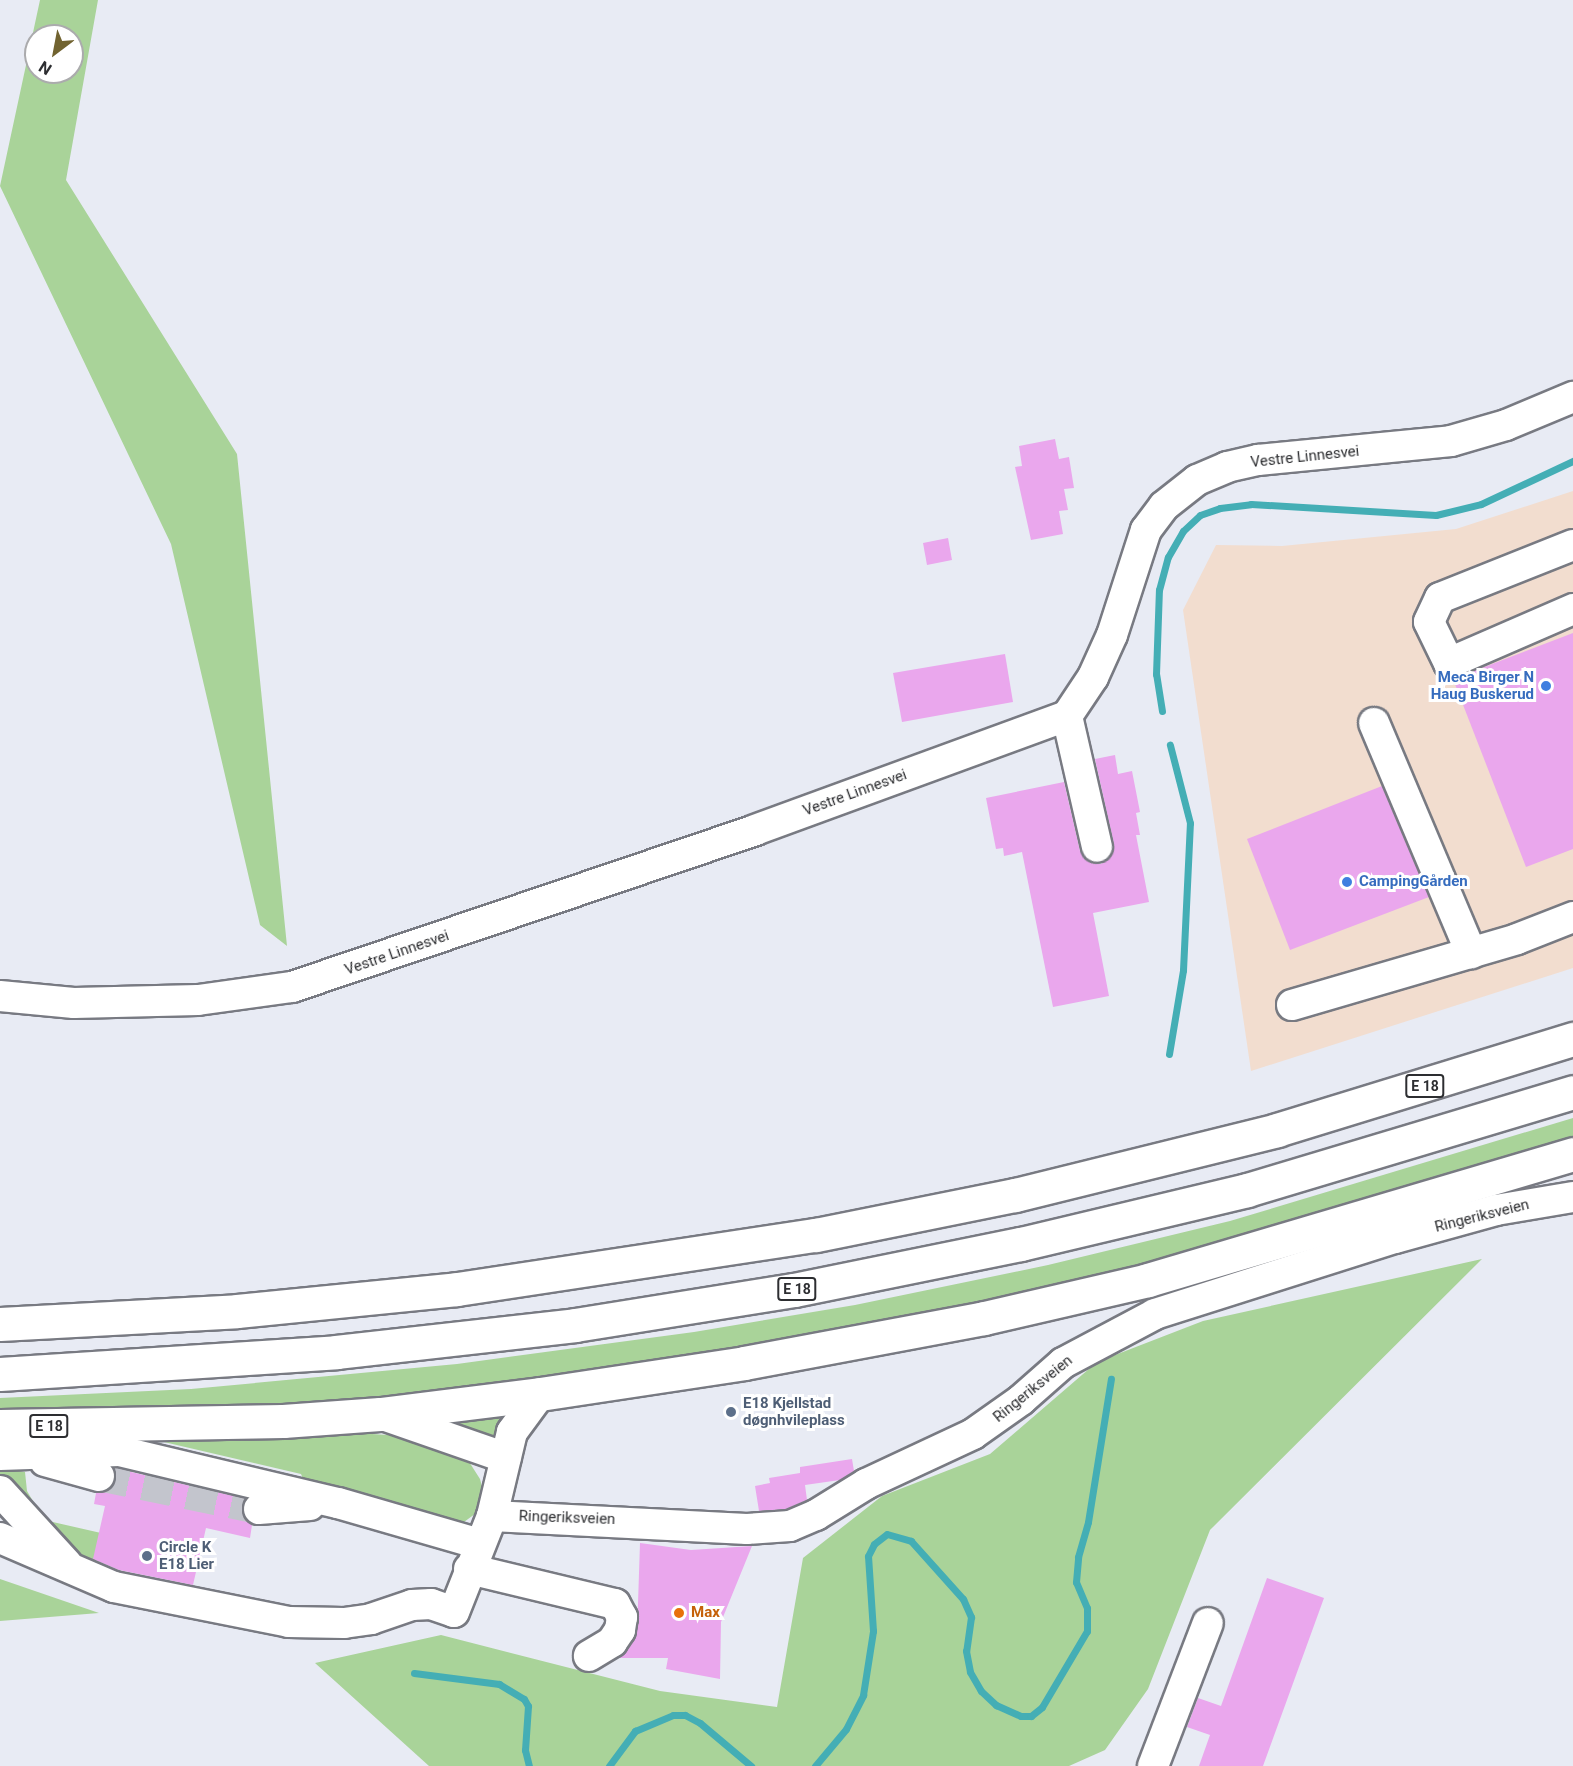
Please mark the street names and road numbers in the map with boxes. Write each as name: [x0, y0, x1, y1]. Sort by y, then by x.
street label: Vestre Linnesvei: [1250, 442, 1360, 472]
street label: Vestre Linnesvei: [801, 766, 909, 820]
street label: Vestre Linnesvei: [342, 927, 452, 979]
road number: E 18: [1404, 1075, 1446, 1097]
street label: Ringeriksveien: [1433, 1196, 1531, 1236]
road number: E 18: [776, 1278, 818, 1300]
street label: Ringeriksveien: [990, 1352, 1076, 1426]
road number: E 18: [28, 1415, 70, 1437]
street label: Ringeriksveien: [518, 1507, 616, 1529]

